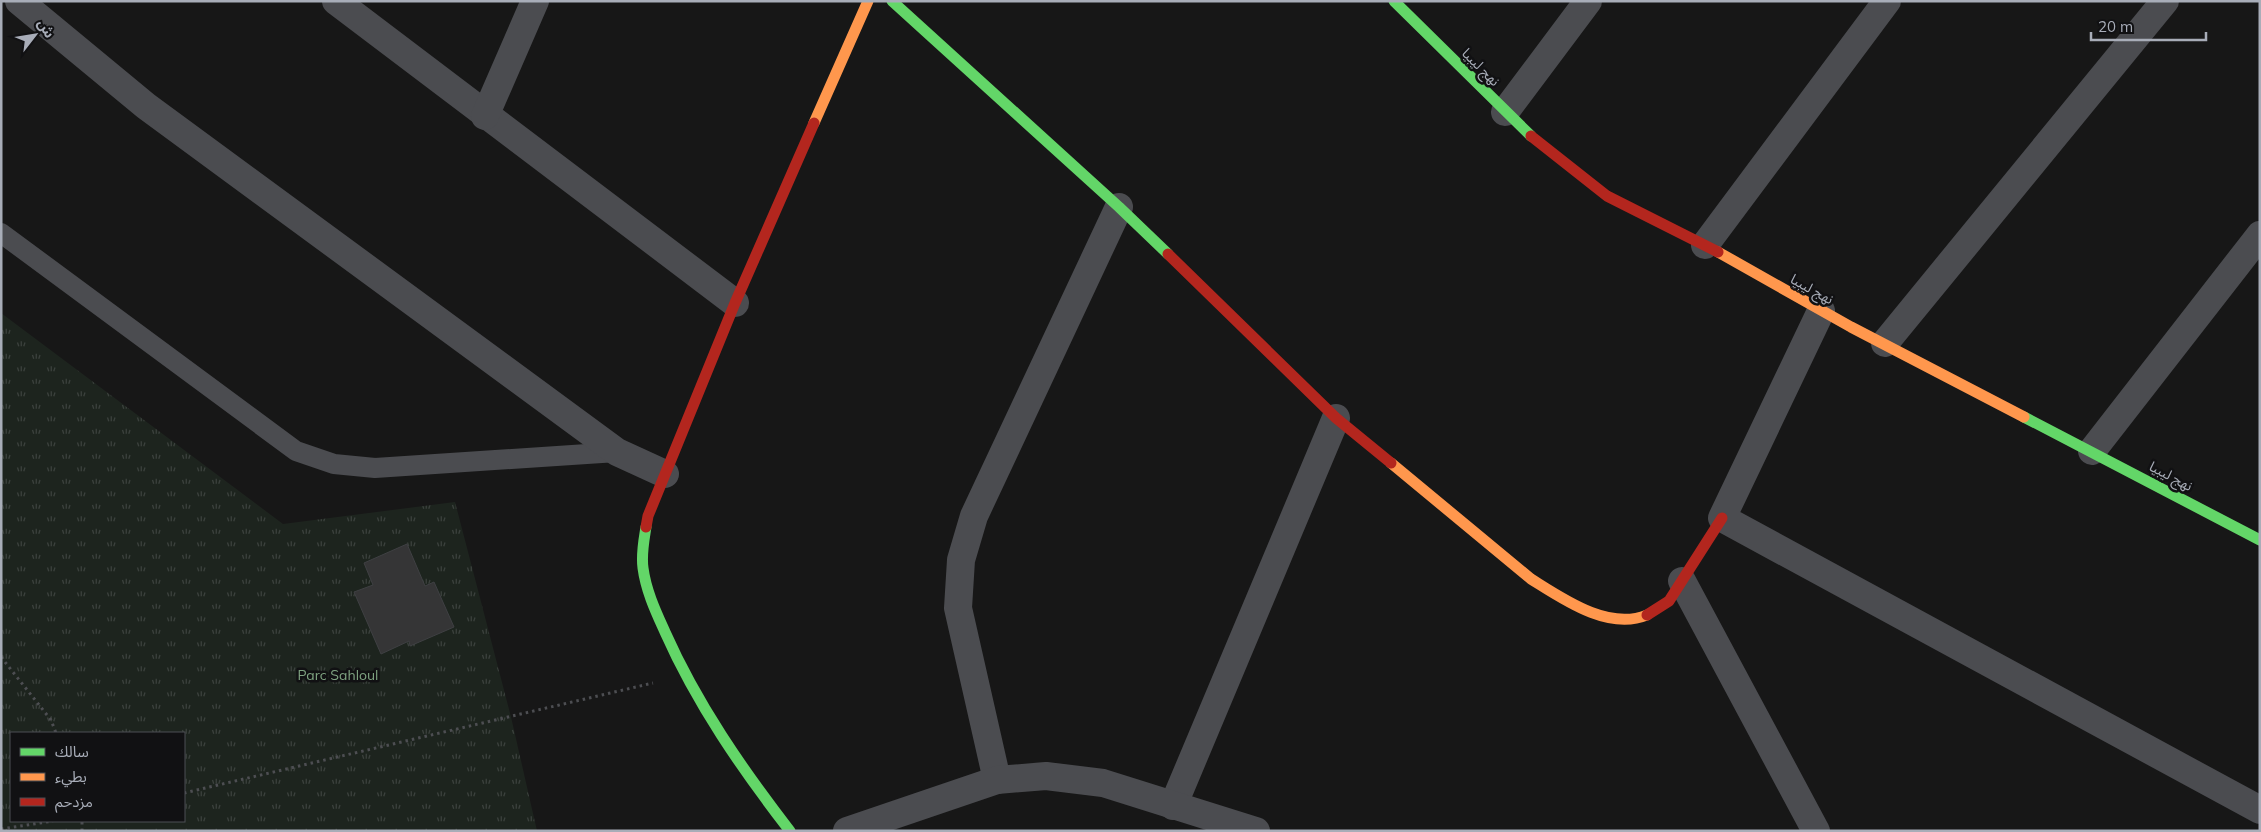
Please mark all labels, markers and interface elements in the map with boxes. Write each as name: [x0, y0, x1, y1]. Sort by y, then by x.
north arrow: [10, 10, 60, 60]
scale bar: [2091, 10, 2206, 42]
text: ش: [33, 15, 59, 41]
text: 20 m: [2098, 17, 2133, 36]
street label: نهج ليبيا: [1457, 44, 1504, 91]
street label: نهج ليبيا: [1786, 270, 1837, 310]
street label: نهج ليبيا: [2145, 457, 2196, 497]
park label: Parc Sahloul: [298, 666, 378, 684]
legend: [10, 732, 185, 822]
text: سالك: [55, 742, 89, 761]
text: بطيء: [55, 767, 87, 788]
text: مزدحم: [55, 792, 93, 813]

